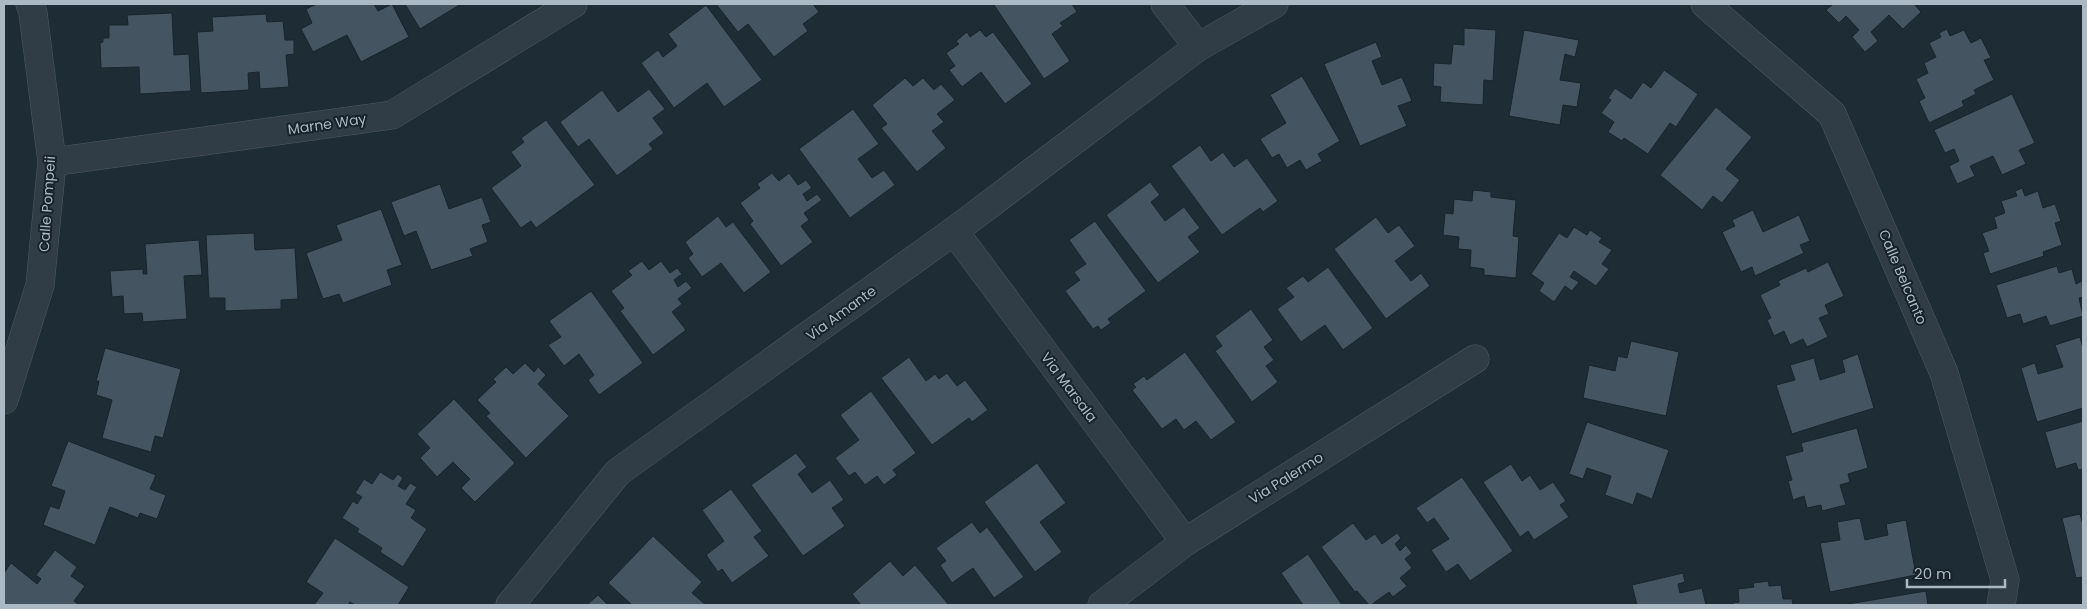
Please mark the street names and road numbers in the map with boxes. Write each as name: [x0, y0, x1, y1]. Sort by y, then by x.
street label: Marne Way: [286, 109, 368, 139]
street label: Calle Pompeii: [34, 155, 60, 253]
street label: Calle Belcanto: [1874, 226, 1932, 328]
street label: Via Amante: [802, 281, 880, 345]
street label: Via Marsala: [1036, 348, 1102, 426]
street label: Via Palermo: [1245, 447, 1327, 509]

